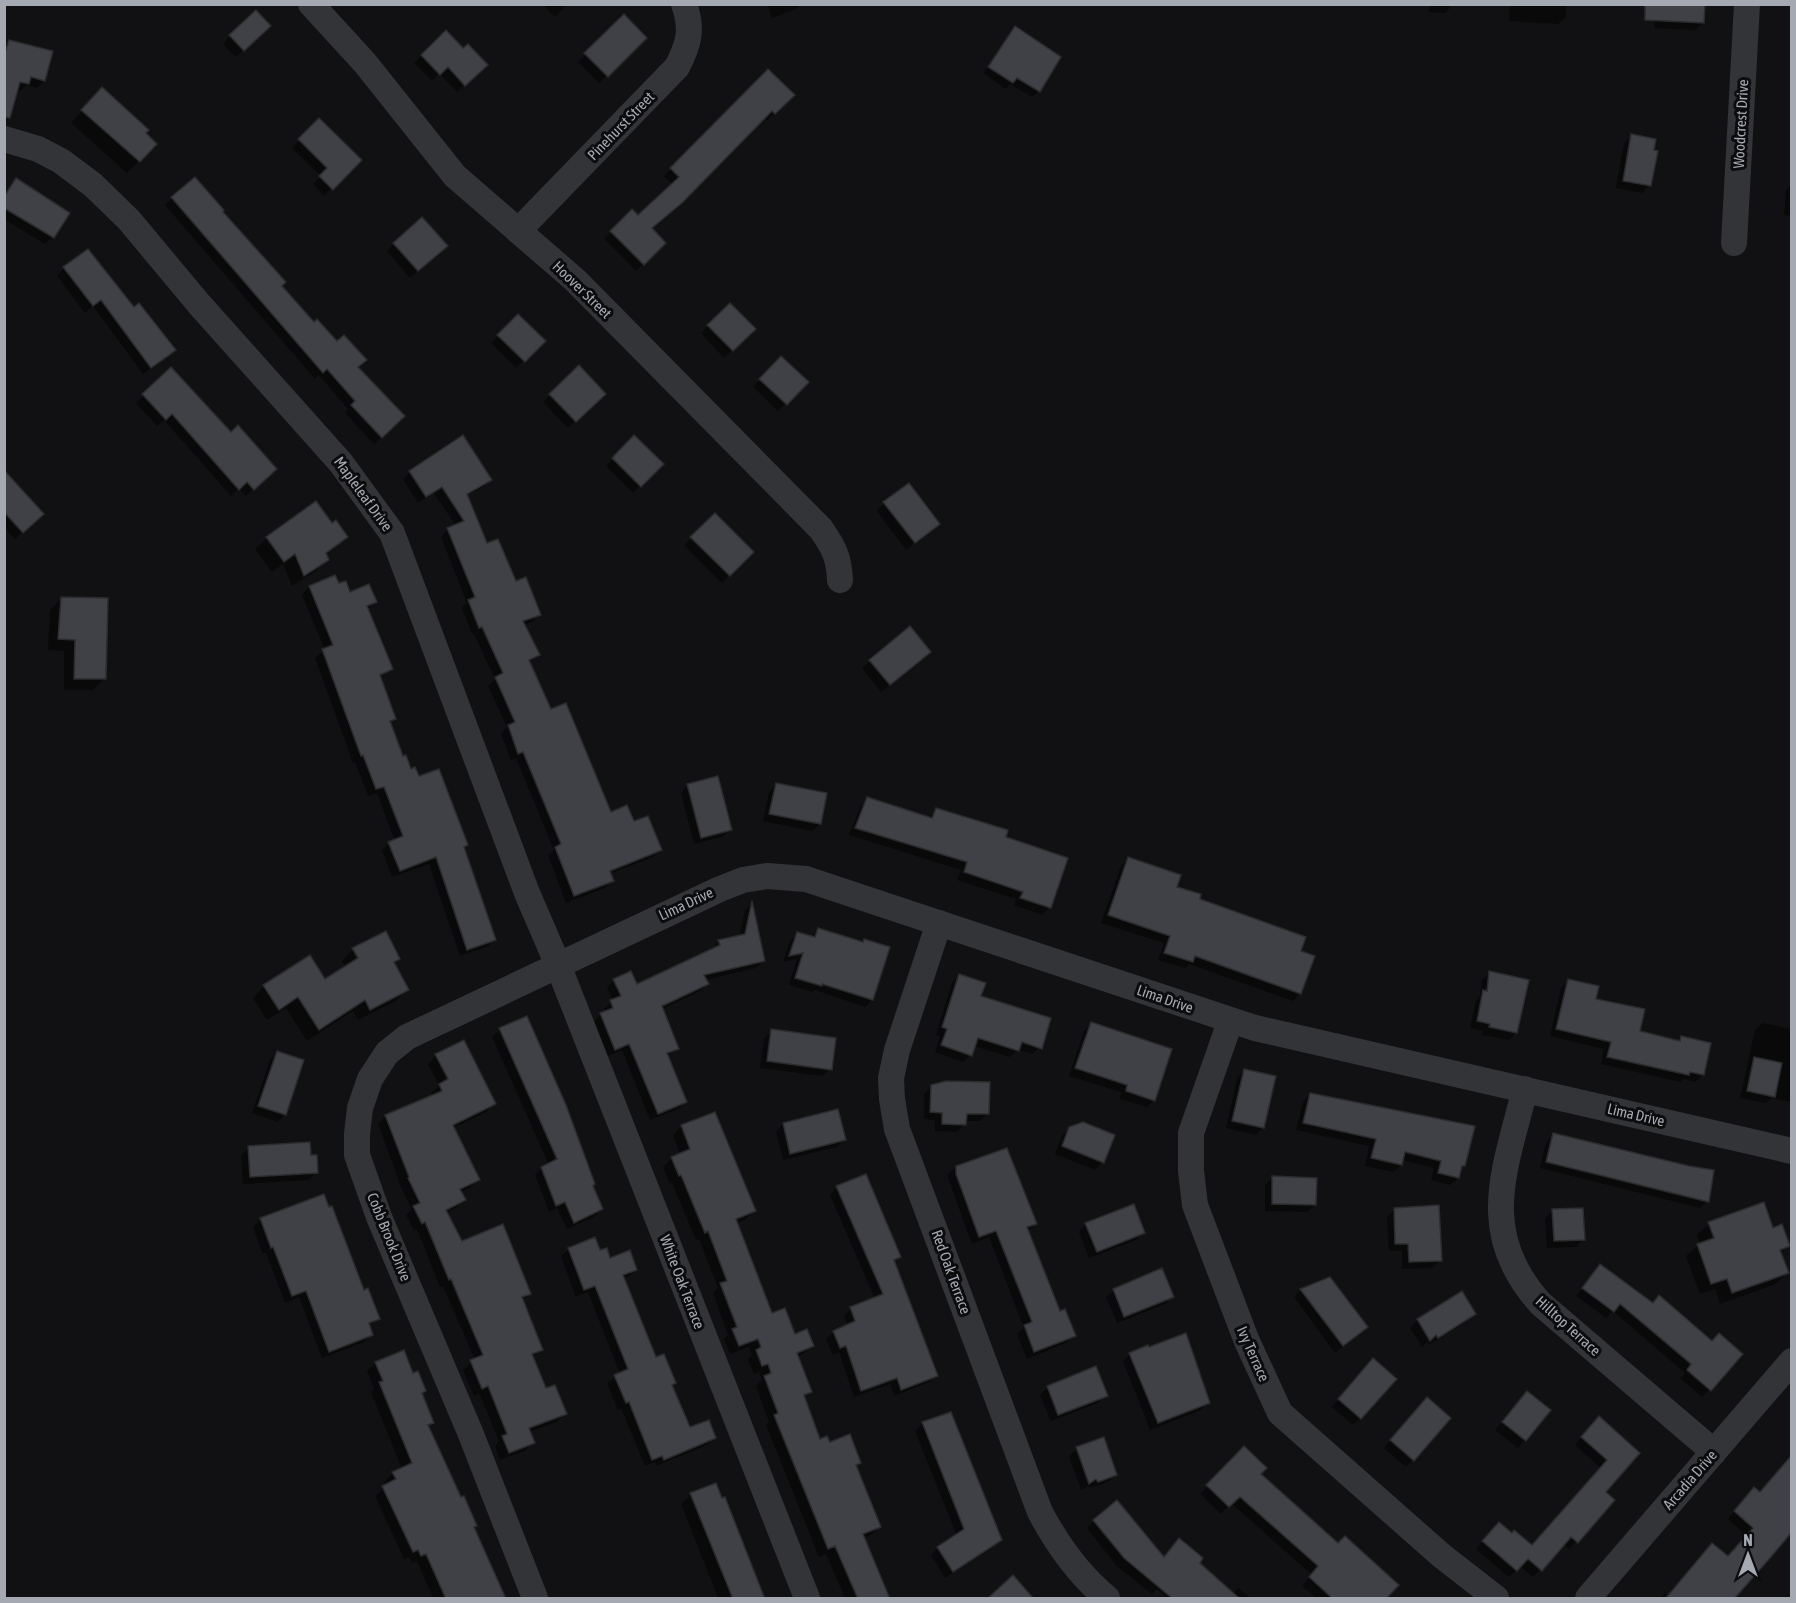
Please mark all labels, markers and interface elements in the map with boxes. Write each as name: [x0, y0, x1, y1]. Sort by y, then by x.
street label: Woodcrest Drive: [1730, 79, 1751, 169]
street label: Pinehurst Street: [584, 88, 657, 163]
street label: Hoover Street: [550, 258, 615, 322]
street label: Mapleleaf Drive: [331, 453, 396, 534]
street label: Lima Drive: [656, 883, 716, 924]
street label: Lima Drive: [1135, 981, 1196, 1016]
street label: Lima Drive: [1606, 1100, 1667, 1129]
street label: Cobb Brook Drive: [364, 1190, 415, 1284]
street label: Red Oak Terrace: [928, 1227, 975, 1316]
street label: White Oak Terrace: [657, 1232, 708, 1331]
street label: Hilltop Terrace: [1533, 1292, 1604, 1359]
street label: Ivy Terrace: [1234, 1324, 1273, 1384]
street label: Arcadia Drive: [1659, 1446, 1720, 1513]
north arrow: [1718, 1525, 1778, 1585]
text: N: [1743, 1531, 1753, 1549]

